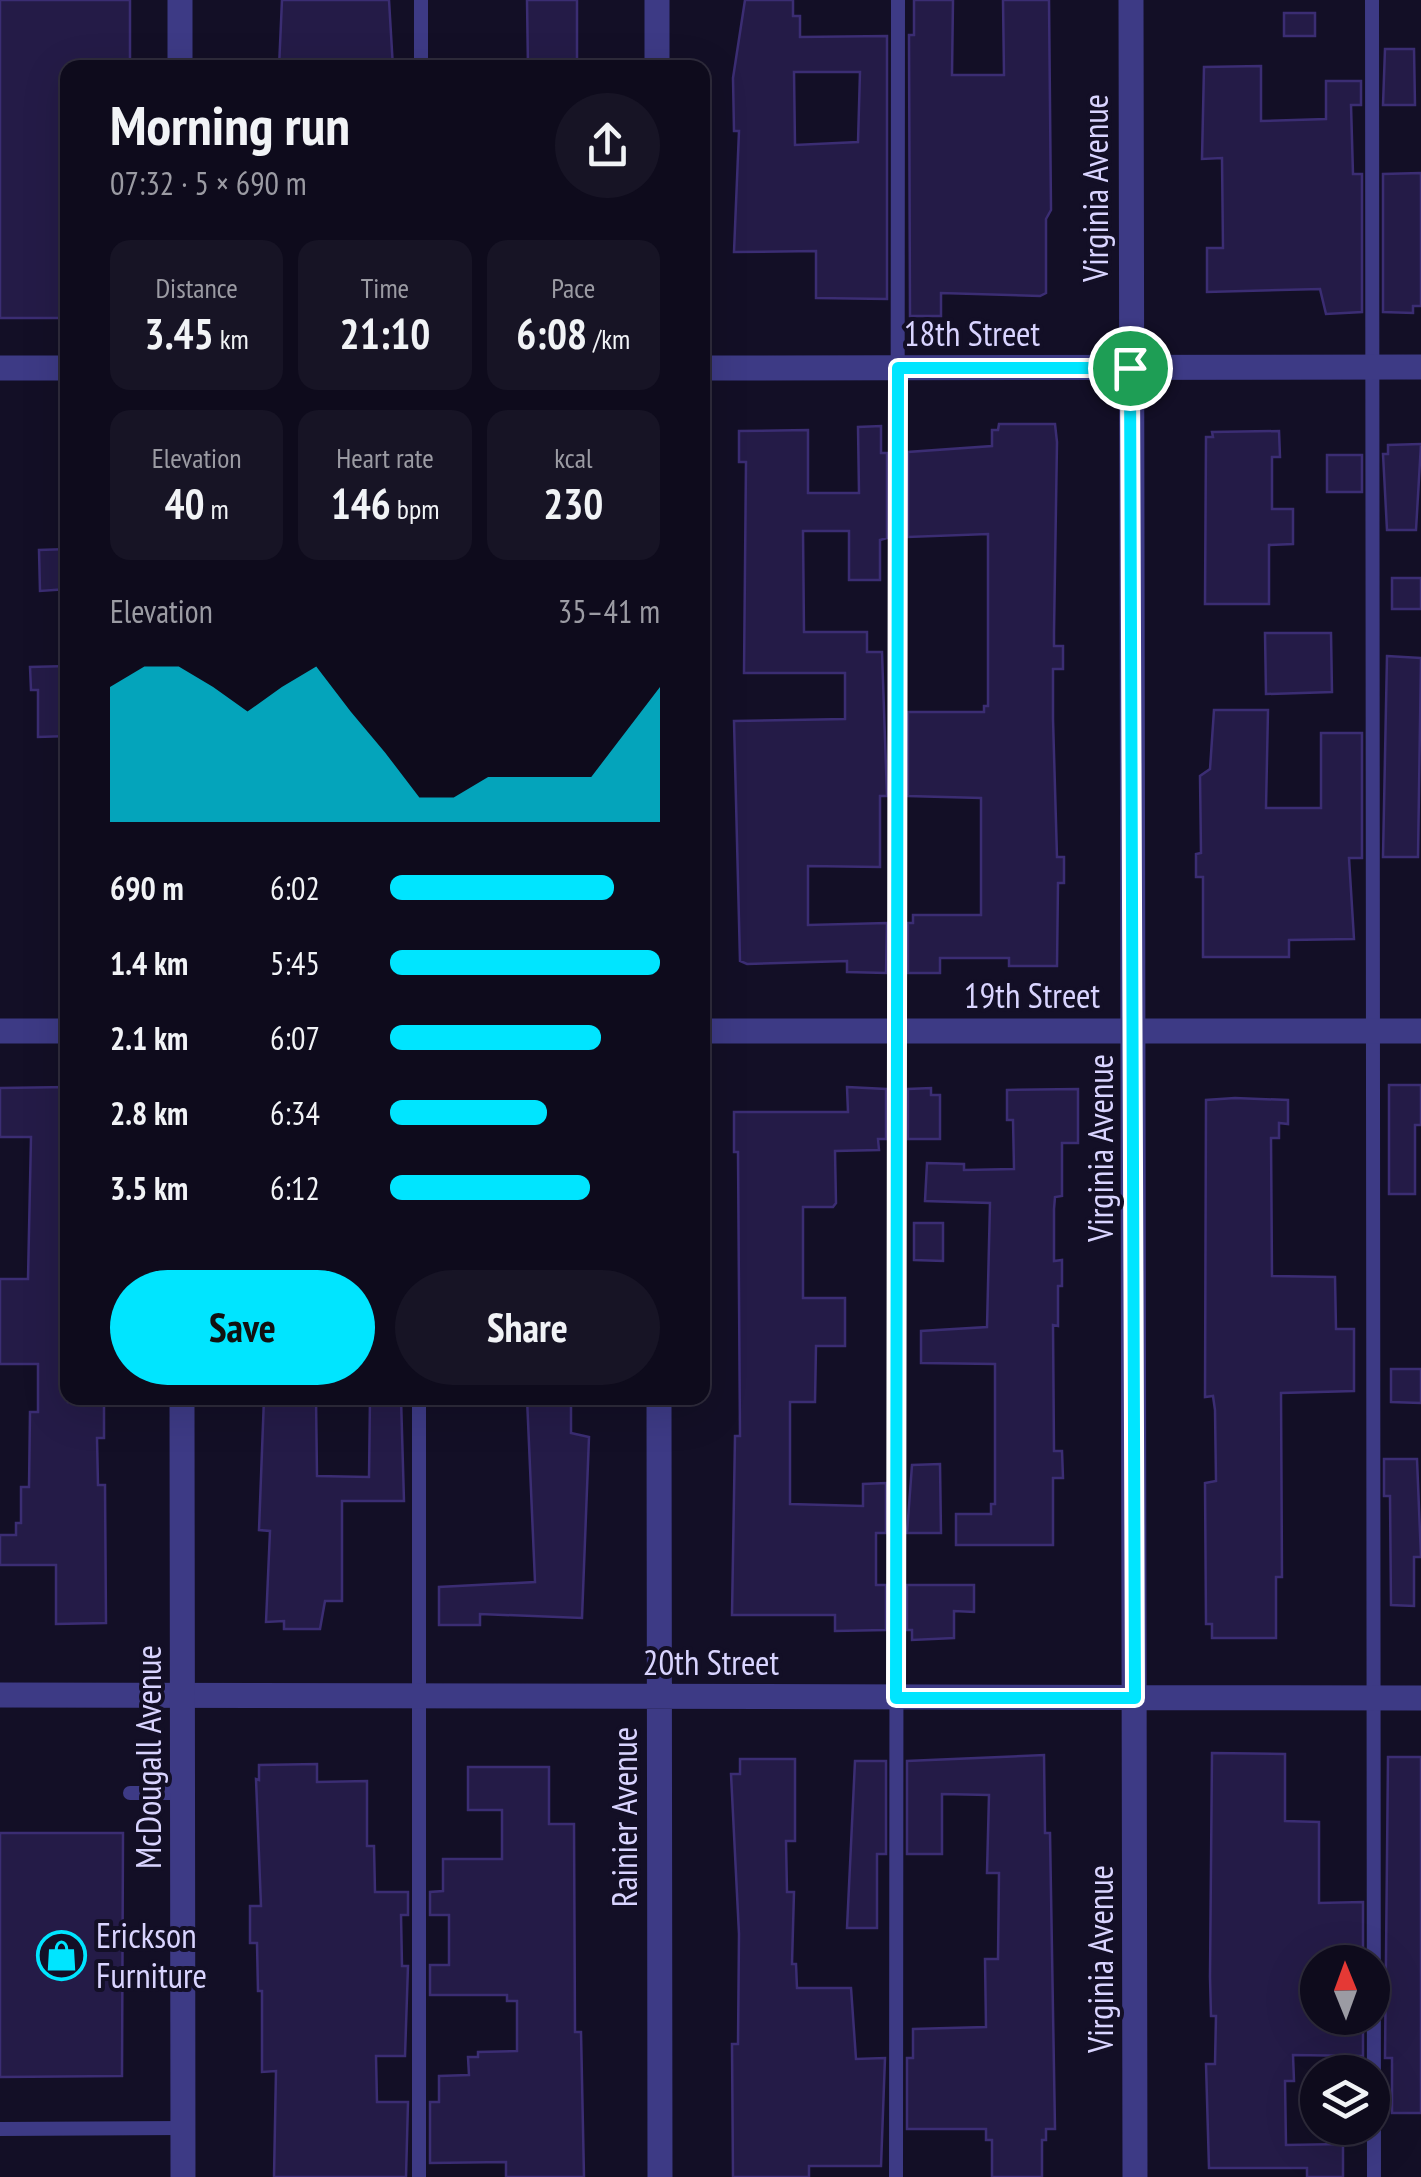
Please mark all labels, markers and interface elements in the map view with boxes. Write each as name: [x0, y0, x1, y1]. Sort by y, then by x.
text: Morning run: [110, 89, 350, 160]
button: share: [555, 93, 660, 198]
street label: Virginia Avenue: [1072, 94, 1118, 283]
text: 07:32 · 5 × 690 m: [110, 162, 307, 204]
text: Distance: [155, 269, 238, 306]
text: Time: [361, 269, 409, 306]
text: Pace: [551, 269, 595, 306]
text: 3.45: [145, 306, 214, 361]
text: 21:10: [340, 306, 430, 361]
text: 6:08: [516, 306, 587, 361]
street label: 18th Street: [904, 310, 1041, 356]
text: km: [214, 320, 249, 357]
text: /km: [587, 320, 630, 357]
pin: [1088, 326, 1173, 411]
icon: arrive: [1103, 341, 1158, 396]
text: Elevation: [152, 439, 242, 476]
text: Heart rate: [336, 439, 434, 476]
text: kcal: [554, 439, 592, 476]
text: 40: [165, 476, 205, 531]
text: 146: [331, 476, 391, 531]
text: 230: [543, 476, 603, 531]
text: m: [205, 490, 229, 527]
text: bpm: [391, 490, 439, 527]
text: Elevation: [110, 590, 213, 632]
text: 35–41 m: [558, 590, 660, 632]
text: 690 m: [110, 867, 184, 909]
text: 6:02: [270, 867, 320, 909]
text: 1.4 km: [110, 942, 188, 984]
text: 5:45: [270, 942, 320, 984]
street label: 19th Street: [964, 972, 1101, 1018]
text: 2.1 km: [110, 1017, 188, 1059]
text: 6:07: [270, 1017, 320, 1059]
street label: Virginia Avenue: [1077, 1054, 1123, 1243]
text: 2.8 km: [110, 1092, 188, 1134]
text: 6:34: [270, 1092, 320, 1134]
text: 3.5 km: [110, 1167, 188, 1209]
text: 6:12: [270, 1167, 320, 1209]
button: Save: [110, 1270, 375, 1385]
button: Share: [395, 1270, 660, 1385]
street label: 20th Street: [643, 1639, 780, 1685]
street label: McDougall Avenue: [125, 1645, 171, 1869]
street label: Rainier Avenue: [601, 1727, 647, 1907]
street label: Virginia Avenue: [1077, 1865, 1123, 2054]
place label: Erickson Furniture: [96, 1912, 207, 1998]
shop icon: Erickson Furniture: [35, 1929, 87, 1981]
north arrow: [1300, 1945, 1390, 2035]
map controls: [1300, 1945, 1390, 2145]
button: layers: [1300, 2055, 1390, 2145]

